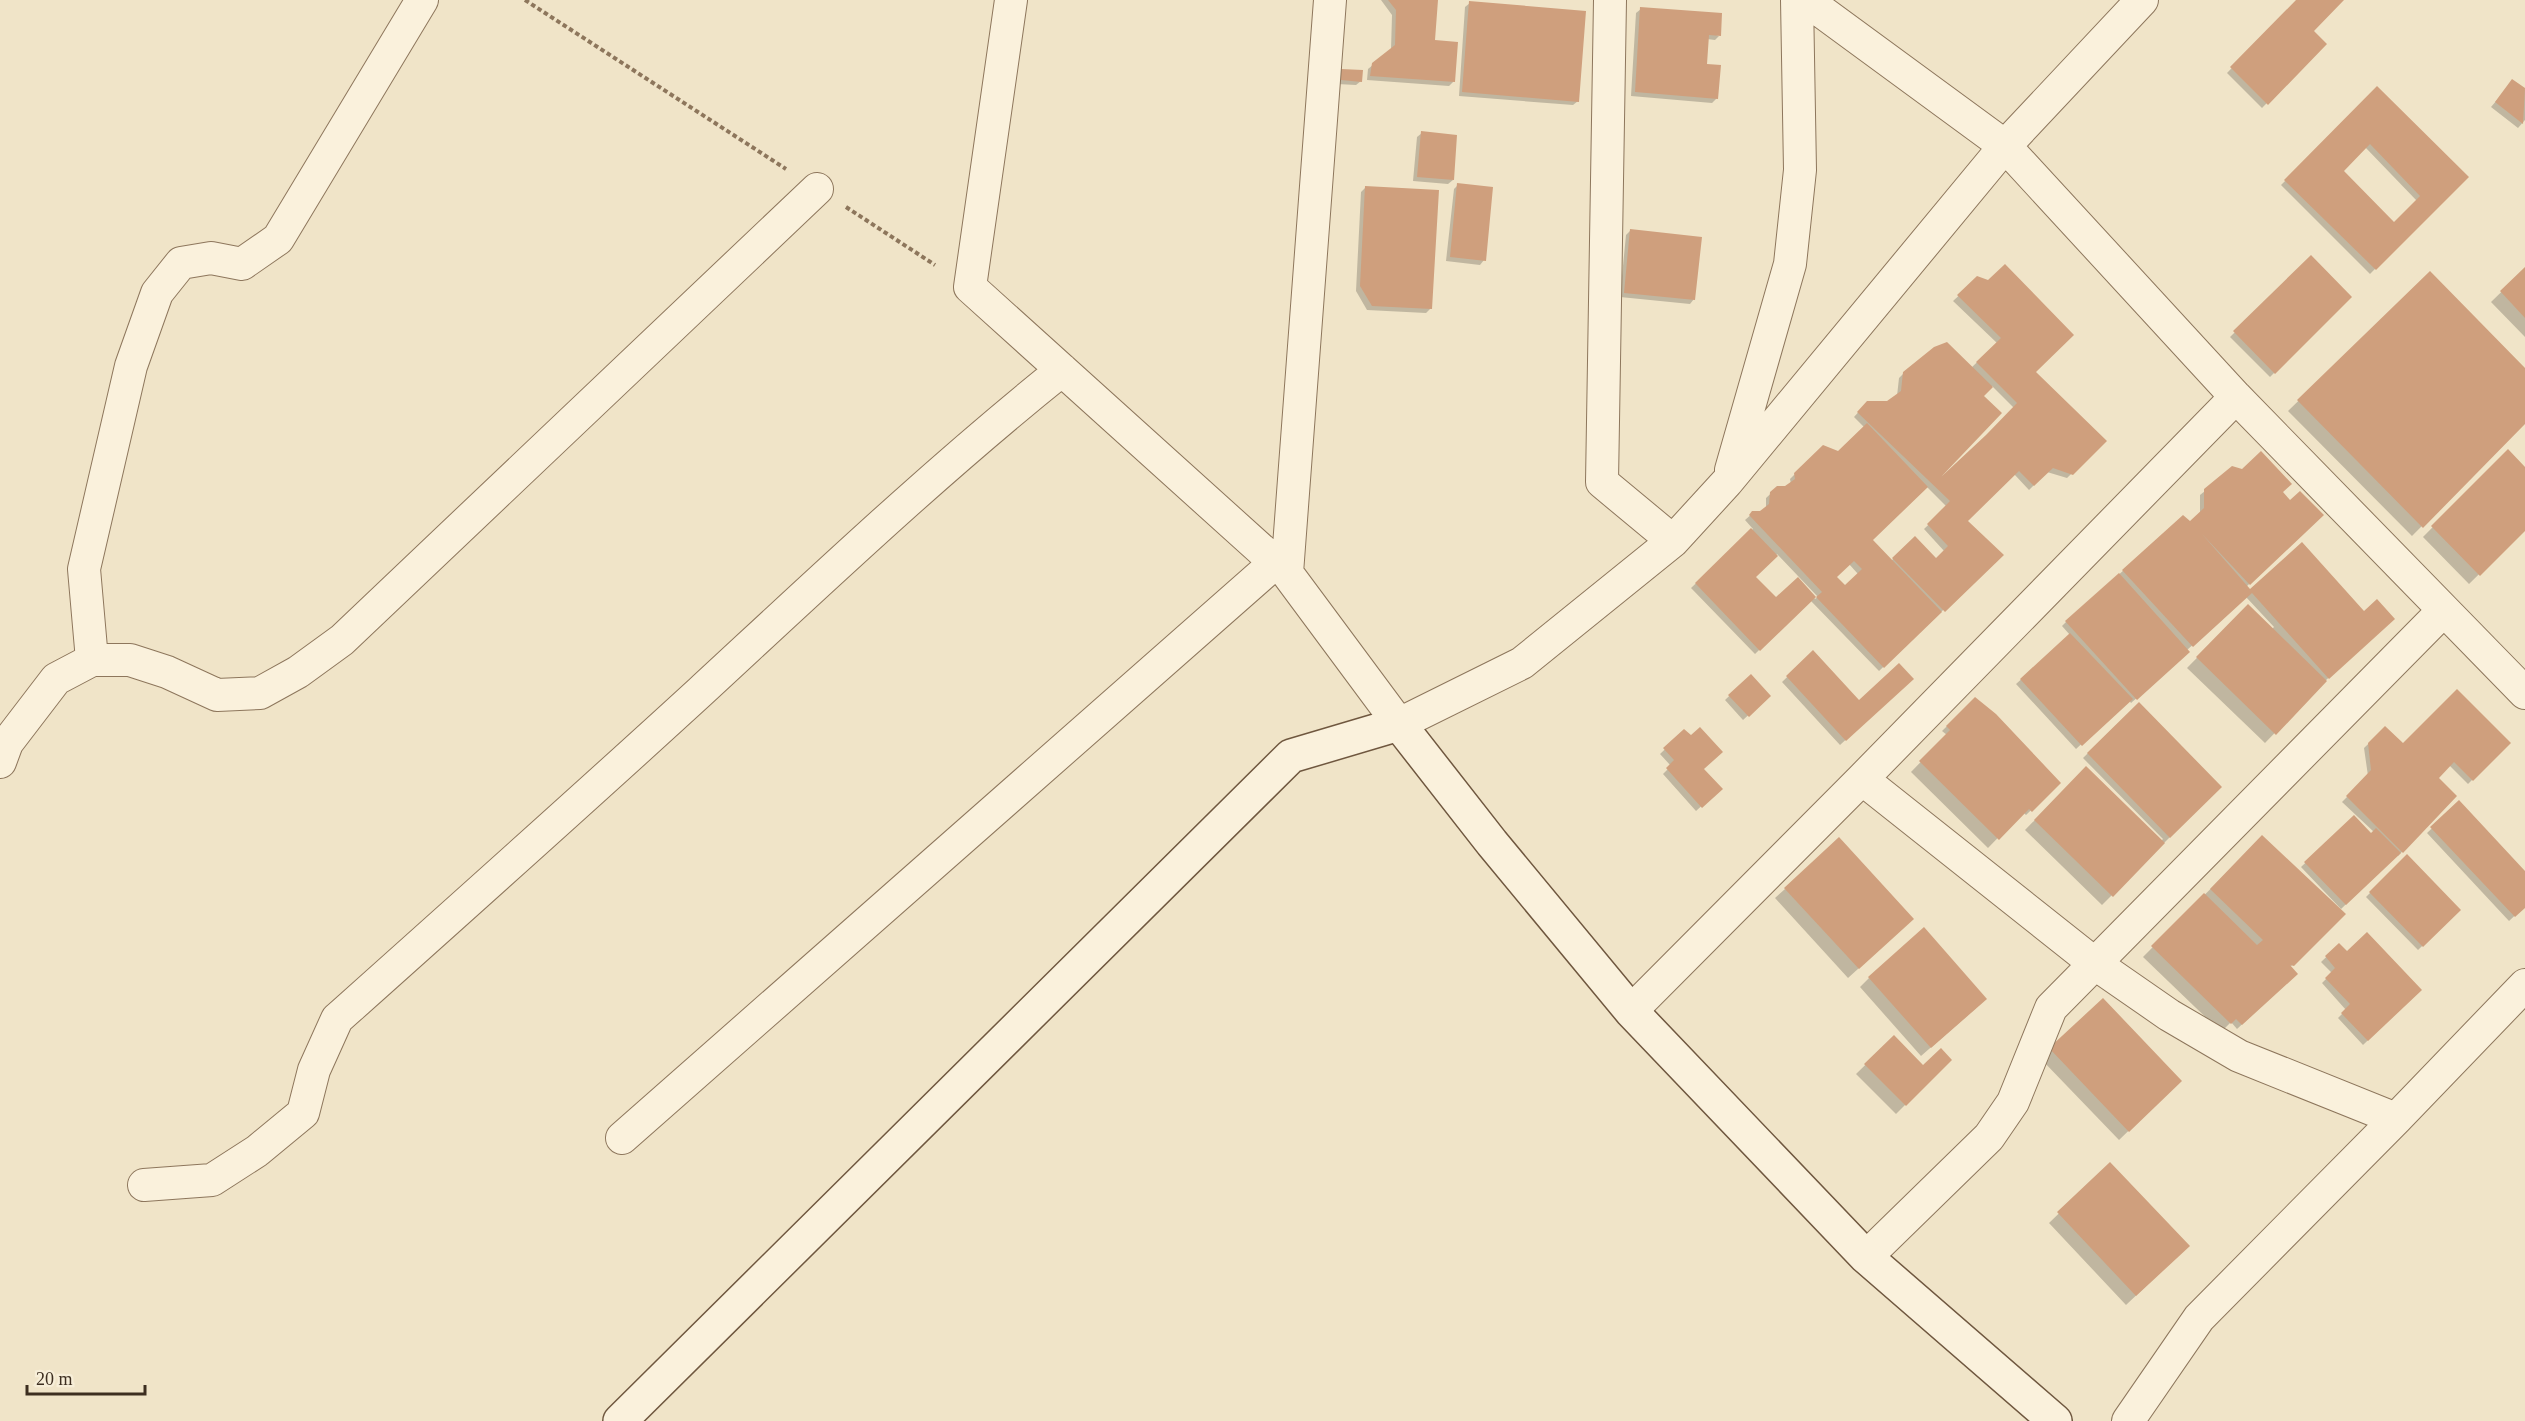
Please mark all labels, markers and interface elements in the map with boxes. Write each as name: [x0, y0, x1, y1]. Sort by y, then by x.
scale bar: [27, 1358, 146, 1396]
text: 20 m: [36, 1369, 73, 1389]

